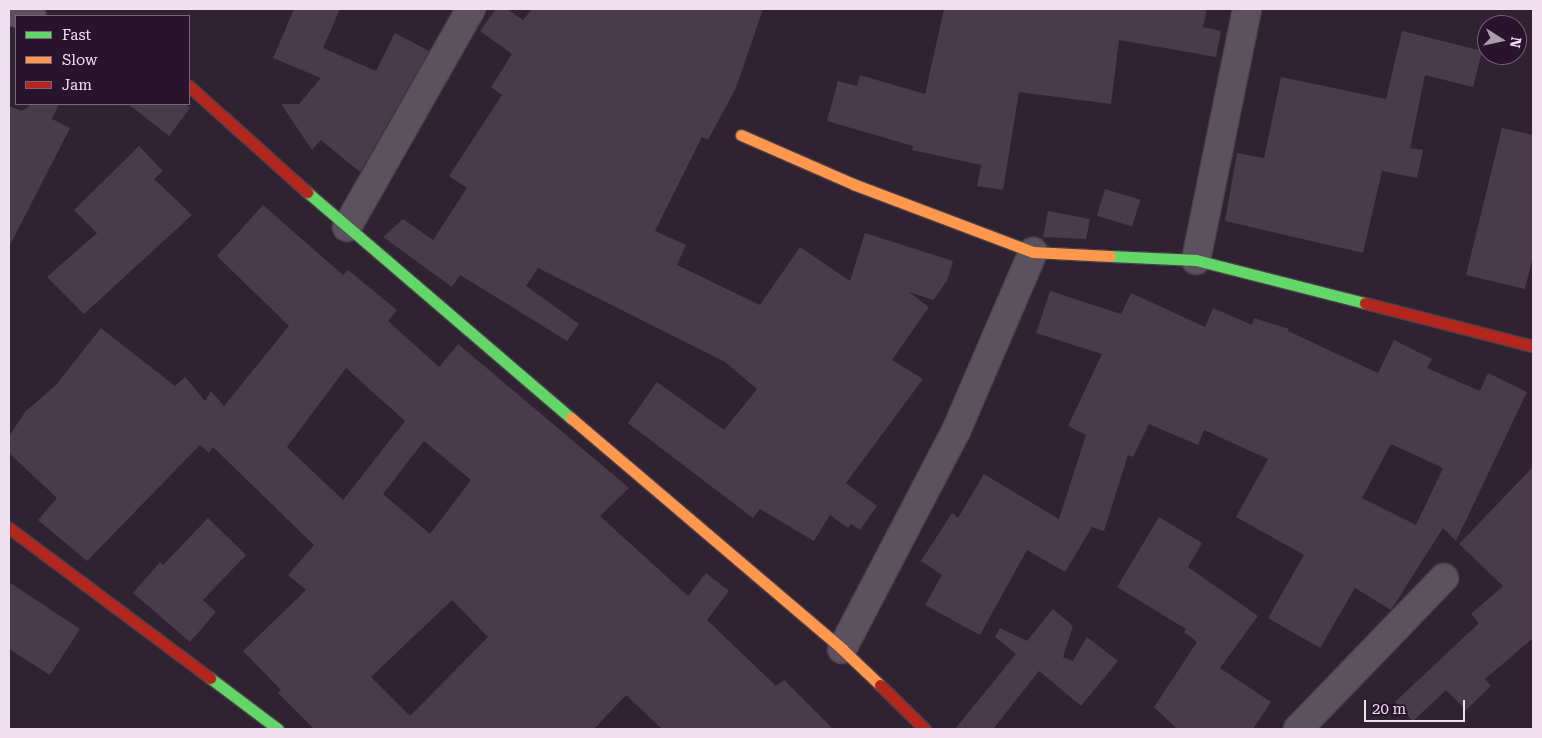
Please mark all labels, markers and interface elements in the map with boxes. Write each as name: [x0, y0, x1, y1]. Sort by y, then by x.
legend: [15, 15, 190, 105]
north arrow: [1477, 15, 1527, 65]
text: Fast: [62, 26, 91, 44]
text: N: [1507, 36, 1525, 49]
text: Slow: [62, 51, 97, 69]
text: Jam: [62, 76, 92, 94]
scale bar: [1367, 690, 1468, 722]
text: 20 m: [1372, 700, 1406, 718]

